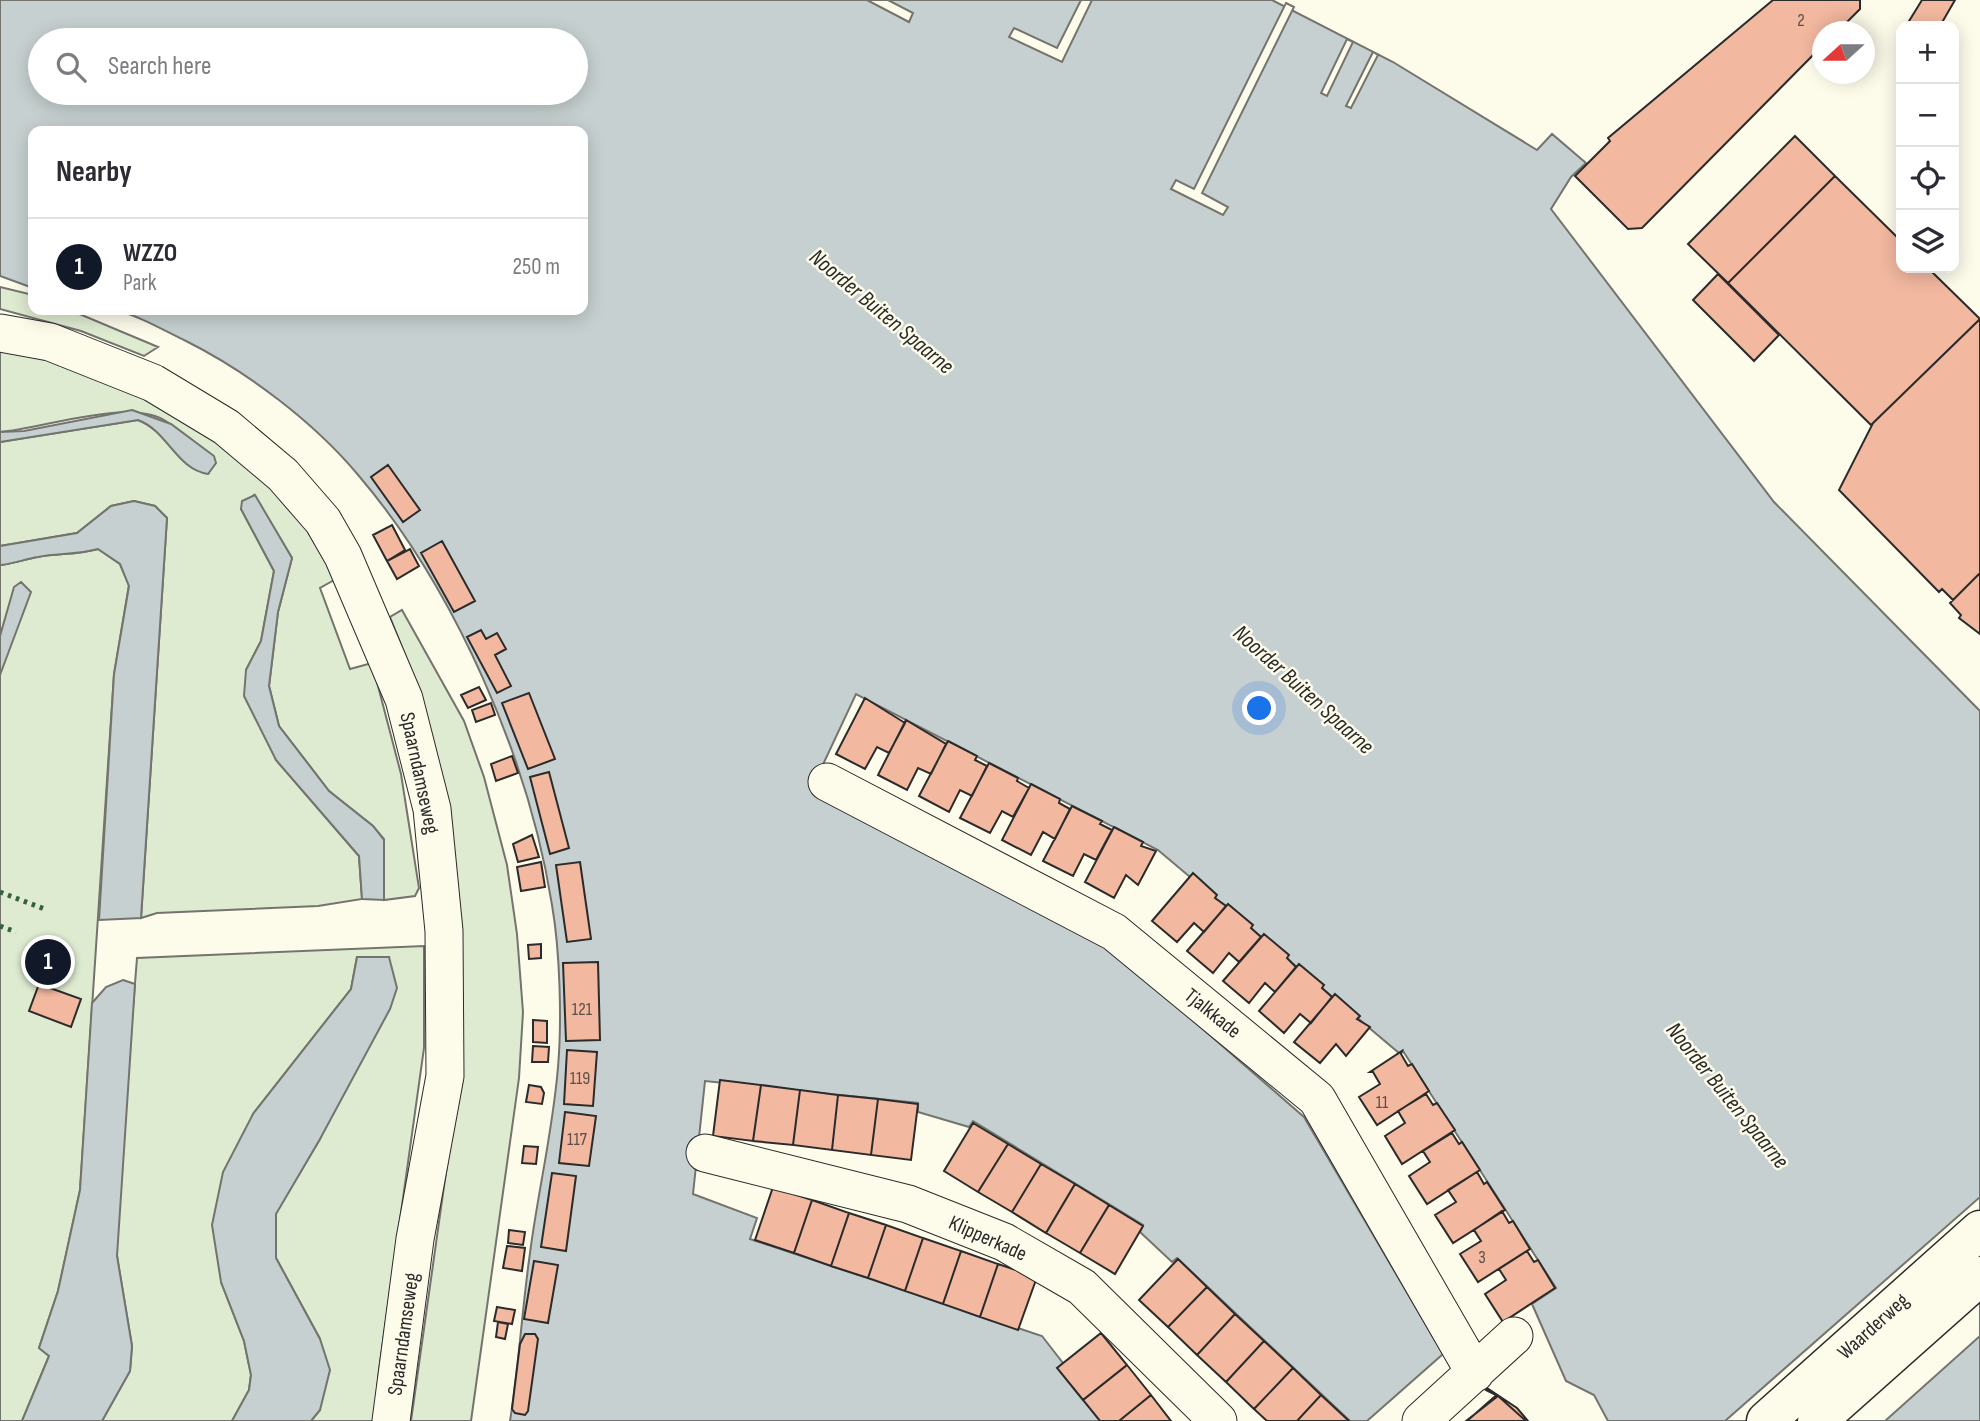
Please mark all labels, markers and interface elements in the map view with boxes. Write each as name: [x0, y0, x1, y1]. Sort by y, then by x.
house number: 2: [1797, 10, 1805, 31]
north arrow: [1812, 21, 1875, 84]
map controls: [1896, 21, 1959, 273]
button: +: [1896, 21, 1959, 84]
search box: [28, 28, 588, 105]
icon: search: [52, 48, 90, 86]
text: Search here: [108, 51, 211, 82]
button: −: [1896, 84, 1959, 147]
button: locate: [1896, 147, 1959, 210]
text: Nearby: [56, 154, 132, 190]
button: layers: [1896, 210, 1959, 273]
text: WZZO: [123, 238, 177, 269]
water label: Noorder Buiten Spaarne: [803, 243, 959, 380]
text: 1: [74, 253, 84, 281]
text: 250 m: [513, 253, 560, 281]
text: Park: [123, 269, 157, 297]
water label: Noorder Buiten Spaarne: [1227, 619, 1380, 760]
your location: [1242, 691, 1276, 725]
street label: Spaarndamseweg: [394, 710, 445, 836]
pin: 1: [25, 936, 71, 988]
street label: Tjalkkade: [1179, 983, 1246, 1044]
house number: 121: [572, 999, 593, 1020]
water label: Noorder Buiten Spaarne: [1660, 1017, 1795, 1174]
house number: 119: [570, 1068, 590, 1089]
house number: 11: [1376, 1092, 1389, 1113]
house number: 117: [567, 1129, 588, 1150]
street label: Klipperkade: [945, 1210, 1031, 1267]
house number: 3: [1478, 1247, 1486, 1268]
street label: Spaarndamseweg: [383, 1271, 424, 1397]
street label: Waarderweg: [1833, 1288, 1914, 1365]

